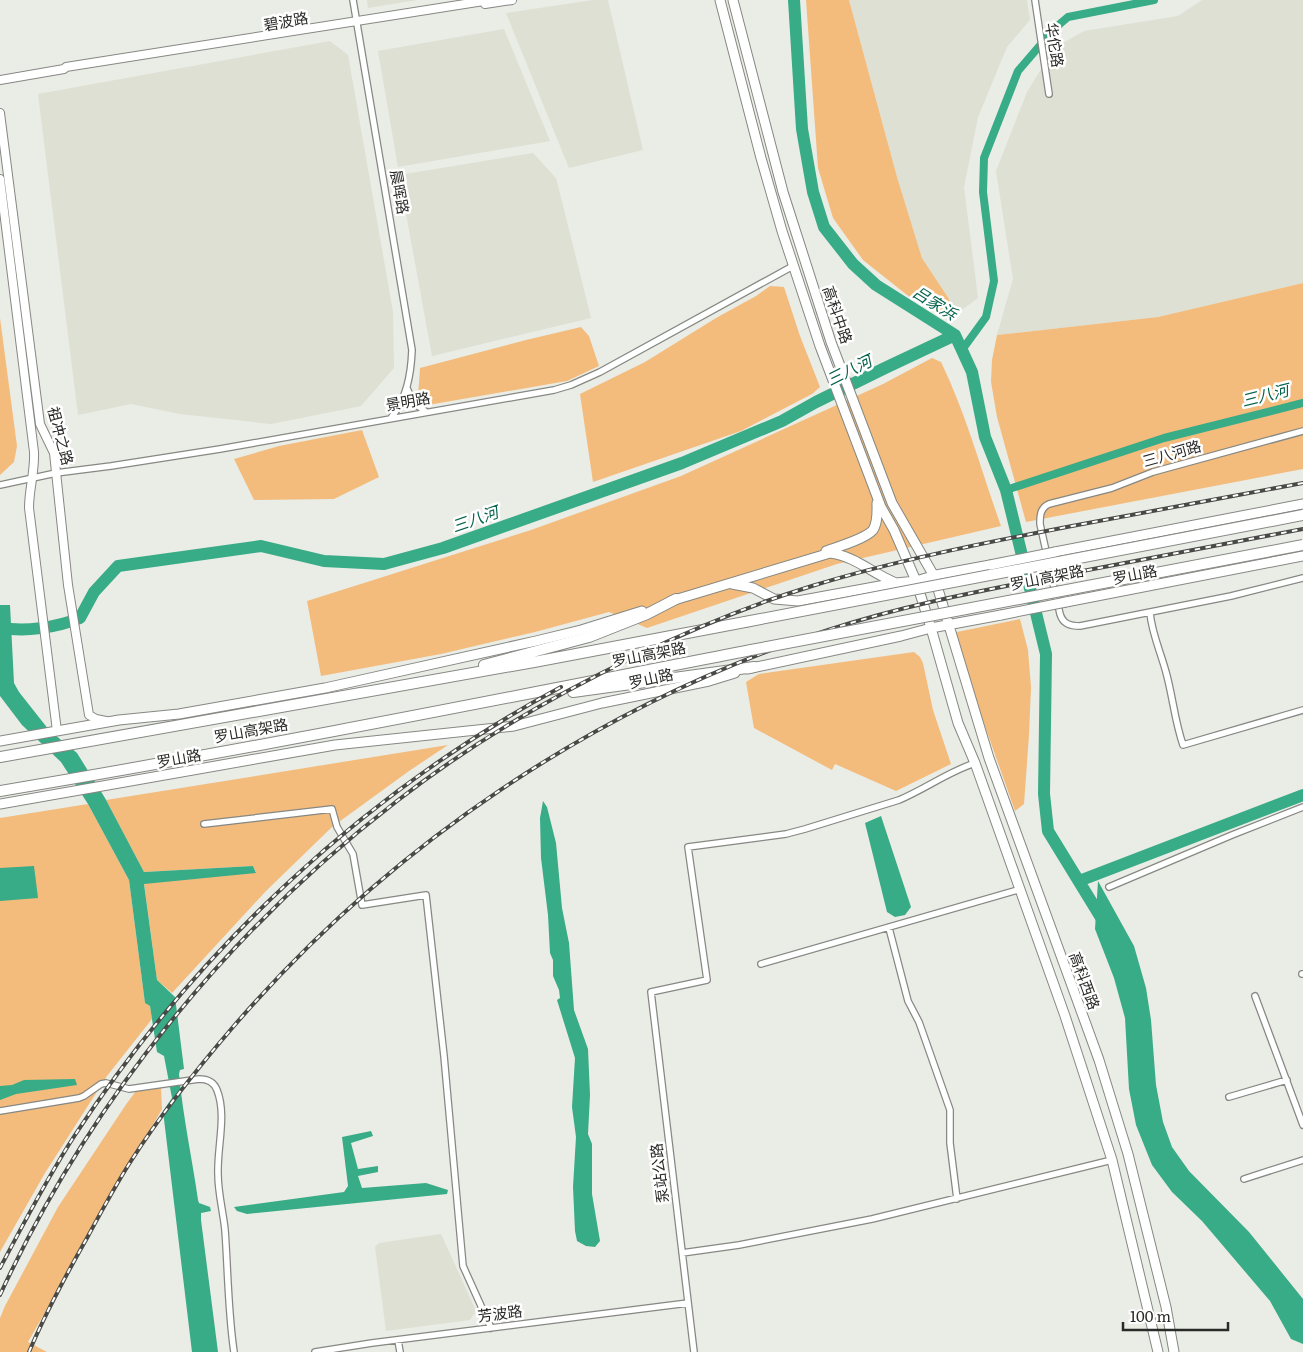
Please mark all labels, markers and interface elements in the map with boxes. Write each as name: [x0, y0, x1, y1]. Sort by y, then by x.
street label: 碧波路: [262, 5, 310, 36]
street label: 华佗路: [1041, 21, 1070, 69]
street label: 晨晖路: [385, 168, 416, 216]
water label: 吕家浜: [909, 279, 964, 326]
street label: 高科中路: [818, 282, 859, 347]
water label: 三八河: [822, 346, 878, 390]
water label: 三八河: [1239, 376, 1294, 411]
street label: 景明路: [384, 385, 432, 416]
street label: 祖冲之路: [43, 404, 80, 468]
street label: 三八河路: [1140, 433, 1204, 472]
water label: 三八河: [448, 498, 504, 537]
street label: 罗山高架路: [1008, 558, 1086, 595]
street label: 罗山路: [1110, 558, 1159, 589]
street label: 罗山高架路: [610, 635, 688, 672]
street label: 罗山路: [626, 662, 675, 693]
street label: 罗山高架路: [212, 712, 290, 747]
street label: 罗山路: [155, 742, 203, 773]
street label: 高科西路: [1064, 948, 1106, 1013]
street label: 泵站公路: [643, 1142, 674, 1204]
street label: 芳波路: [476, 1298, 524, 1327]
scale bar: [1123, 1300, 1228, 1332]
text: 100 m: [1130, 1304, 1171, 1327]

